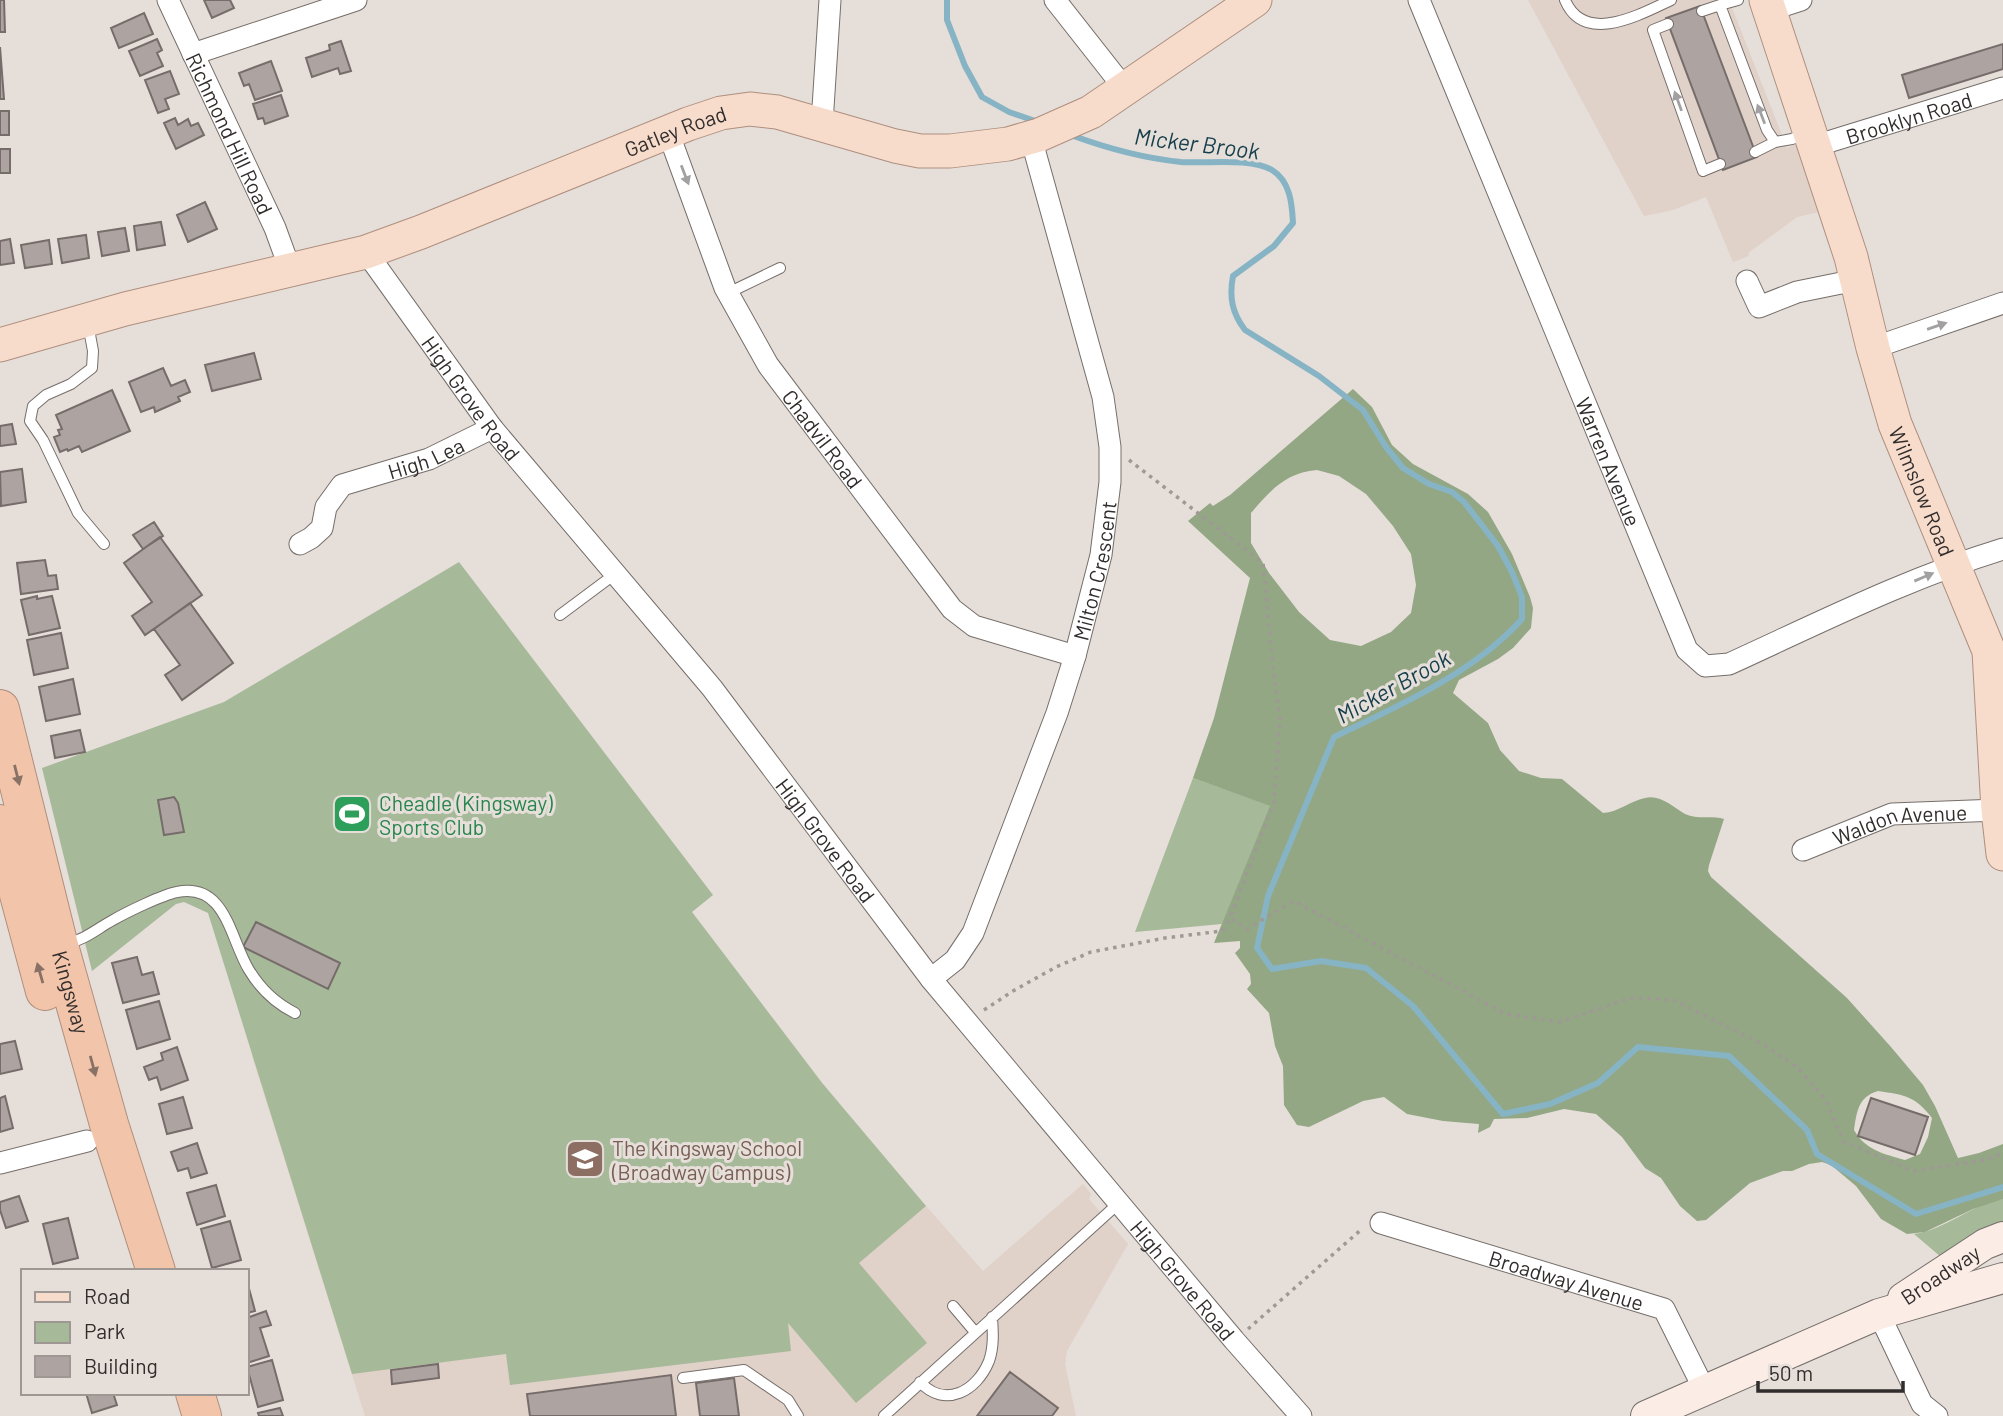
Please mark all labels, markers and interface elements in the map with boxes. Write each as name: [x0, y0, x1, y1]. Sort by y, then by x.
street label: Richmond Hill Road: [182, 48, 279, 218]
street label: Brooklyn Road: [1843, 86, 1975, 148]
one-way arrow: [1672, 90, 1683, 111]
street label: Gatley Road: [620, 100, 729, 161]
one-way arrow: [1756, 104, 1767, 125]
water label: Micker Brook: [1133, 121, 1261, 165]
one-way arrow: [679, 165, 690, 186]
one-way arrow: [1927, 320, 1948, 331]
street label: High Grove Road: [417, 331, 526, 465]
street label: Chadvil Road: [778, 384, 868, 493]
street label: Warren Avenue: [1572, 393, 1647, 529]
street label: Wilmslow Road: [1885, 423, 1961, 559]
street label: High Lea: [385, 431, 468, 483]
street label: Milton Crescent: [1067, 499, 1120, 643]
one-way arrow: [1914, 571, 1935, 582]
water label: Micker Brook: [1331, 643, 1455, 729]
one-way arrow: [12, 764, 23, 786]
street label: High Grove Road: [771, 773, 881, 907]
place label: Cheadle (Kingsway) Sports Club: [379, 790, 553, 839]
sports icon: Cheadle (Kingsway) Sports Club: [331, 793, 373, 835]
street label: Waldon Avenue: [1829, 799, 1968, 849]
street label: Kingsway: [48, 948, 96, 1037]
one-way arrow: [34, 962, 44, 983]
one-way arrow: [88, 1056, 98, 1077]
place label: The Kingsway School (Broadway Campus): [611, 1135, 802, 1184]
school or university icon: The Kingsway School (Broadway Campus): [564, 1138, 606, 1180]
street label: High Grove Road: [1126, 1215, 1241, 1345]
street label: Broadway: [1895, 1239, 1984, 1309]
street label: Broadway Avenue: [1486, 1244, 1647, 1315]
legend: [21, 1269, 248, 1395]
text: Road: [84, 1283, 130, 1308]
text: Park: [84, 1318, 125, 1343]
scale bar: [1758, 1350, 1903, 1394]
text: Building: [84, 1353, 158, 1378]
text: 50 m: [1769, 1360, 1813, 1385]

